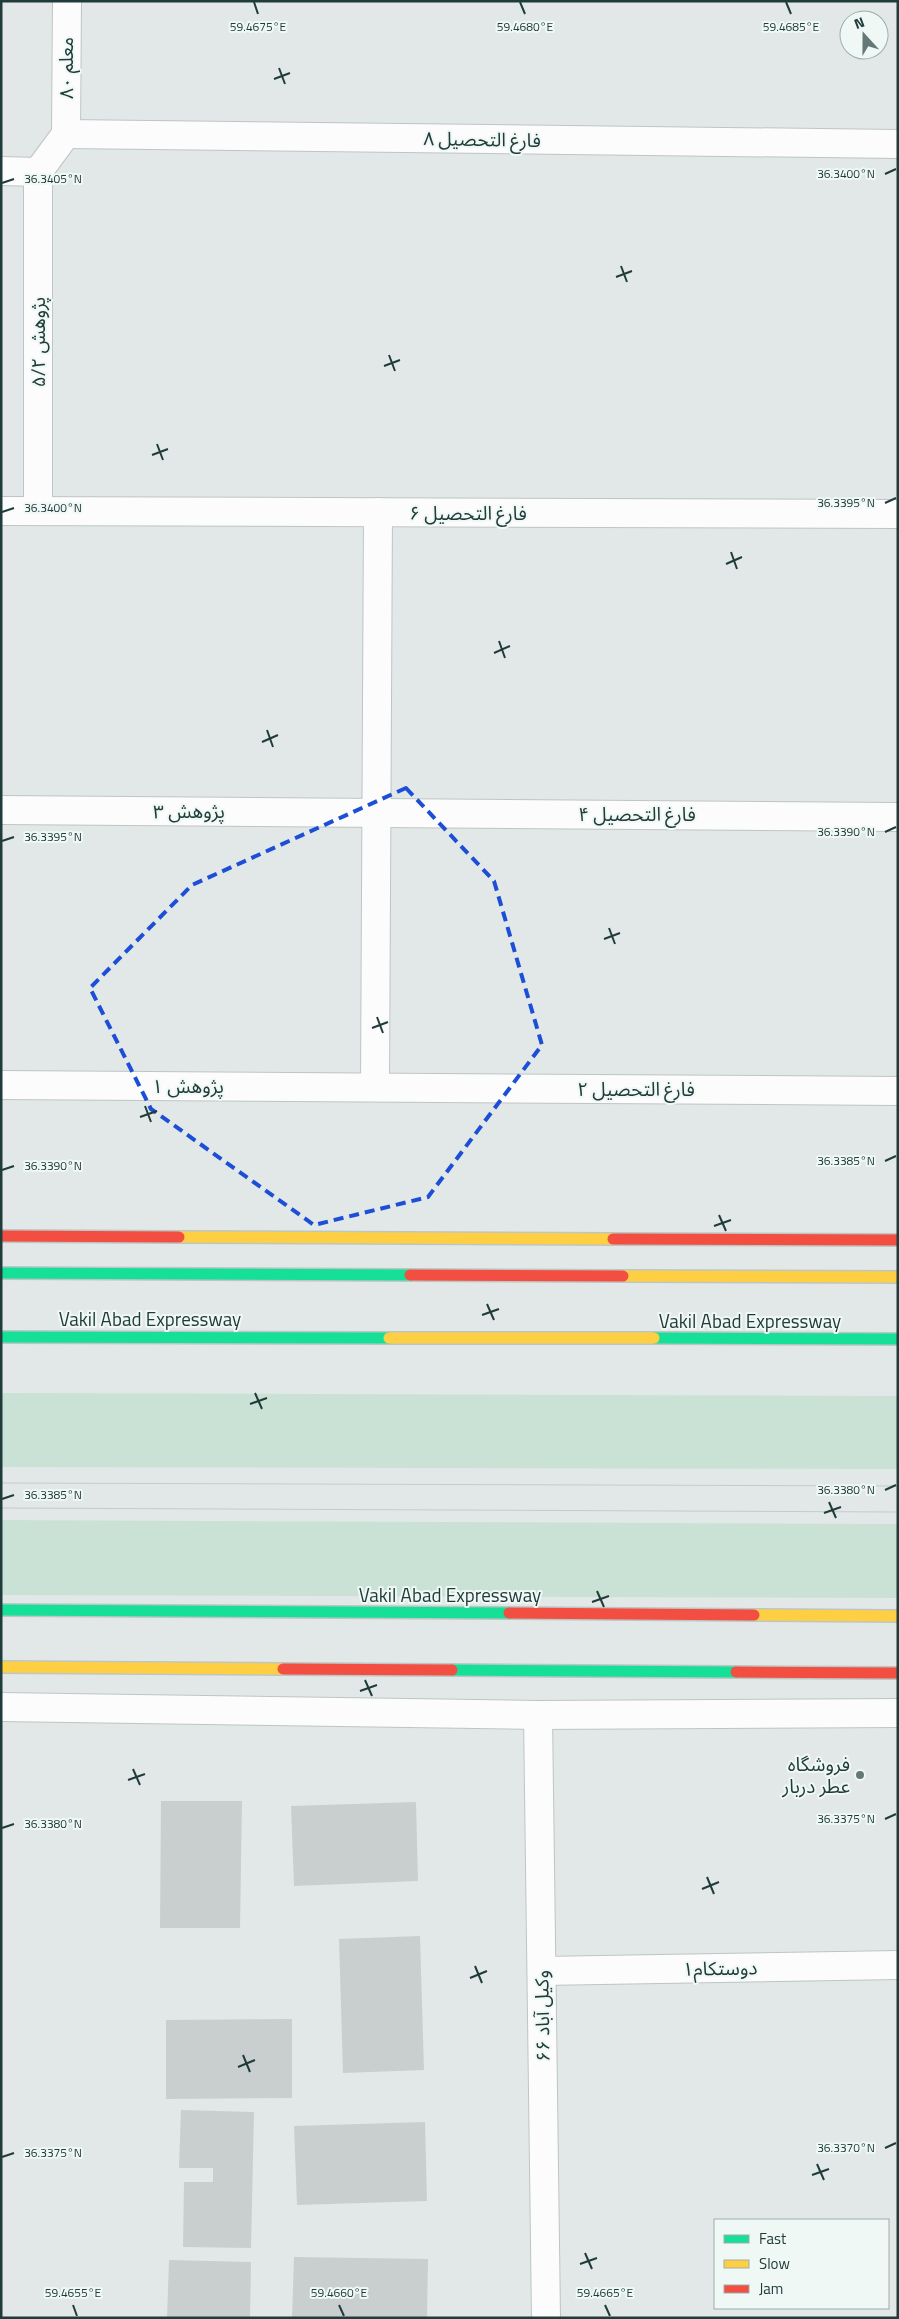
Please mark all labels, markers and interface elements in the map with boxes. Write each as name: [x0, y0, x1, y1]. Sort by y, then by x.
north arrow: [839, 10, 889, 60]
text: N: [851, 11, 867, 34]
text: 59.4675°E: [230, 17, 286, 36]
text: 59.4680°E: [497, 17, 553, 36]
text: 59.4685°E: [763, 17, 819, 36]
street label: معلم ۸۰: [51, 37, 81, 99]
street label: فارغ التحصیل ۸: [423, 123, 541, 154]
text: 36.3400°N: [817, 164, 875, 183]
text: 36.3405°N: [24, 169, 82, 188]
street label: پژوهش ۵/۲: [23, 297, 52, 387]
text: 36.3395°N: [817, 493, 875, 512]
text: 36.3400°N: [24, 498, 82, 517]
street label: فارغ التحصیل ۶: [409, 498, 527, 527]
street label: پژوهش ۳: [153, 796, 225, 825]
street label: فارغ التحصیل ۴: [578, 799, 696, 828]
text: 36.3390°N: [817, 822, 875, 841]
text: 36.3395°N: [24, 827, 82, 846]
street label: پژوهش ۱: [152, 1071, 224, 1100]
street label: فارغ التحصیل ۲: [577, 1074, 695, 1103]
text: 36.3385°N: [817, 1151, 875, 1170]
text: 36.3390°N: [24, 1156, 82, 1175]
street label: Vakil Abad Expressway: [59, 1304, 241, 1333]
street label: Vakil Abad Expressway: [659, 1306, 841, 1335]
text: 36.3380°N: [817, 1480, 875, 1499]
text: 36.3385°N: [24, 1485, 82, 1504]
street label: Vakil Abad Expressway: [359, 1580, 541, 1609]
place label: فروشگاه عطر دربار: [781, 1749, 850, 1800]
marker: فروشگاه عطر دربار: [854, 1769, 866, 1781]
text: 36.3375°N: [817, 1809, 875, 1828]
text: 36.3380°N: [24, 1814, 82, 1833]
street label: دوستکام۱: [682, 1952, 758, 1984]
street label: وکیل آباد ۶۶: [526, 1970, 557, 2062]
text: 36.3370°N: [817, 2138, 875, 2157]
text: 36.3375°N: [24, 2143, 82, 2162]
legend: [714, 2219, 889, 2309]
text: Fast: [759, 2227, 787, 2250]
text: Slow: [759, 2252, 790, 2275]
text: Jam: [759, 2277, 783, 2300]
text: 59.4655°E: [45, 2283, 101, 2302]
text: 59.4660°E: [311, 2283, 367, 2302]
text: 59.4665°E: [577, 2283, 633, 2302]

